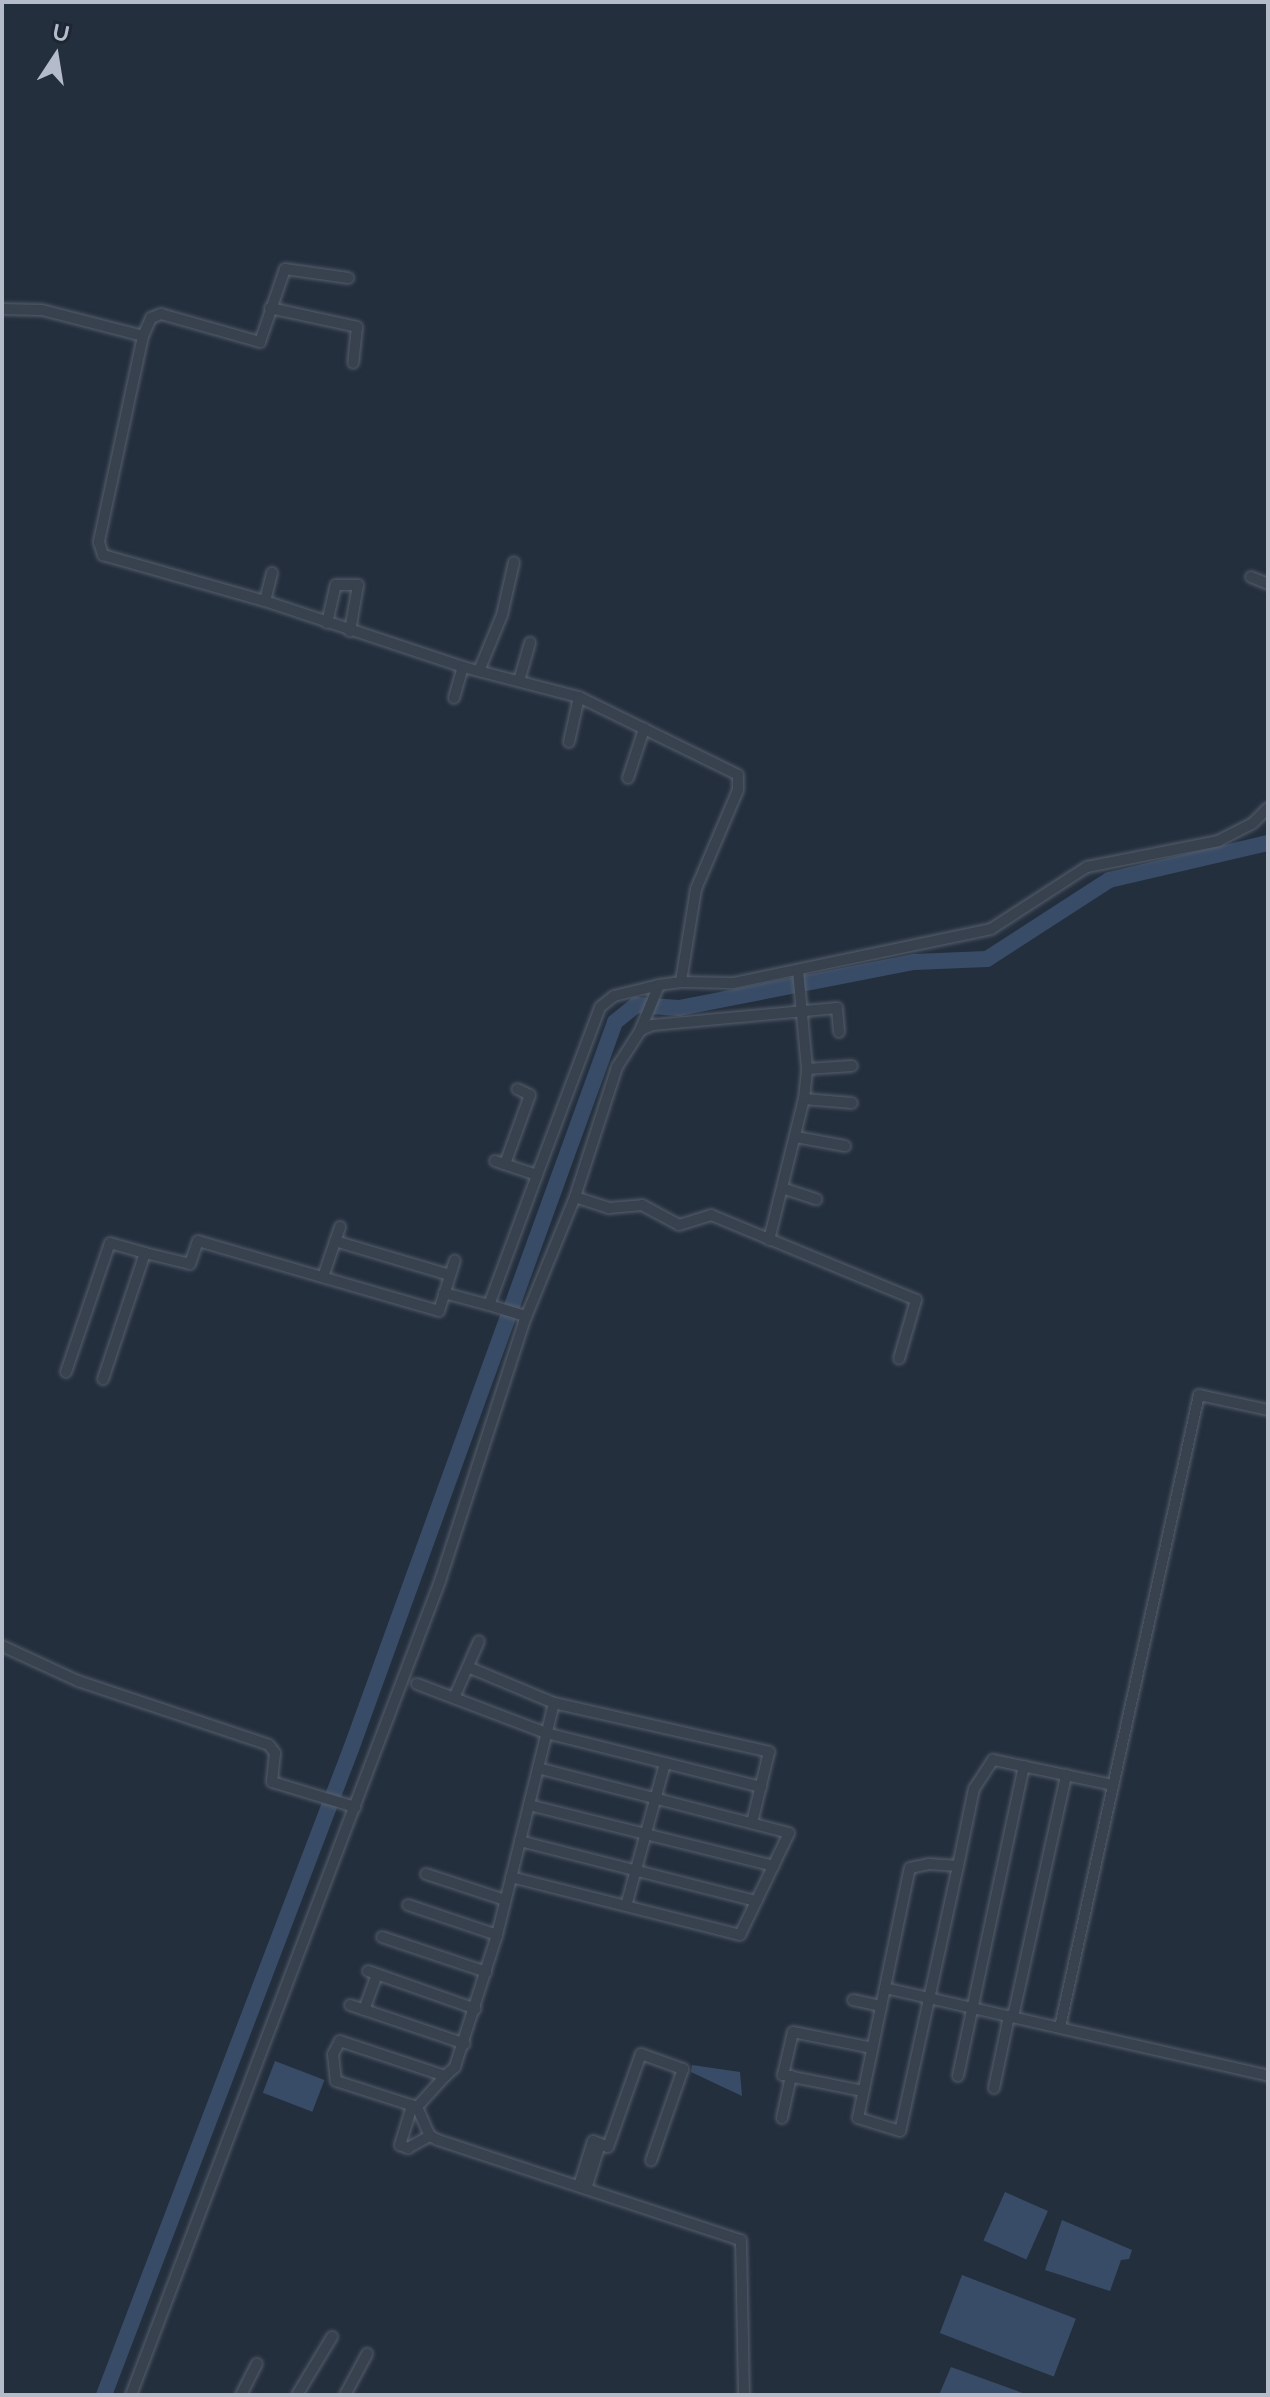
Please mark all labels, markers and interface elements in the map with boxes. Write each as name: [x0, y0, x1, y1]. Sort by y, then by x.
north arrow: [16, 16, 96, 96]
text: U: [50, 18, 72, 47]

